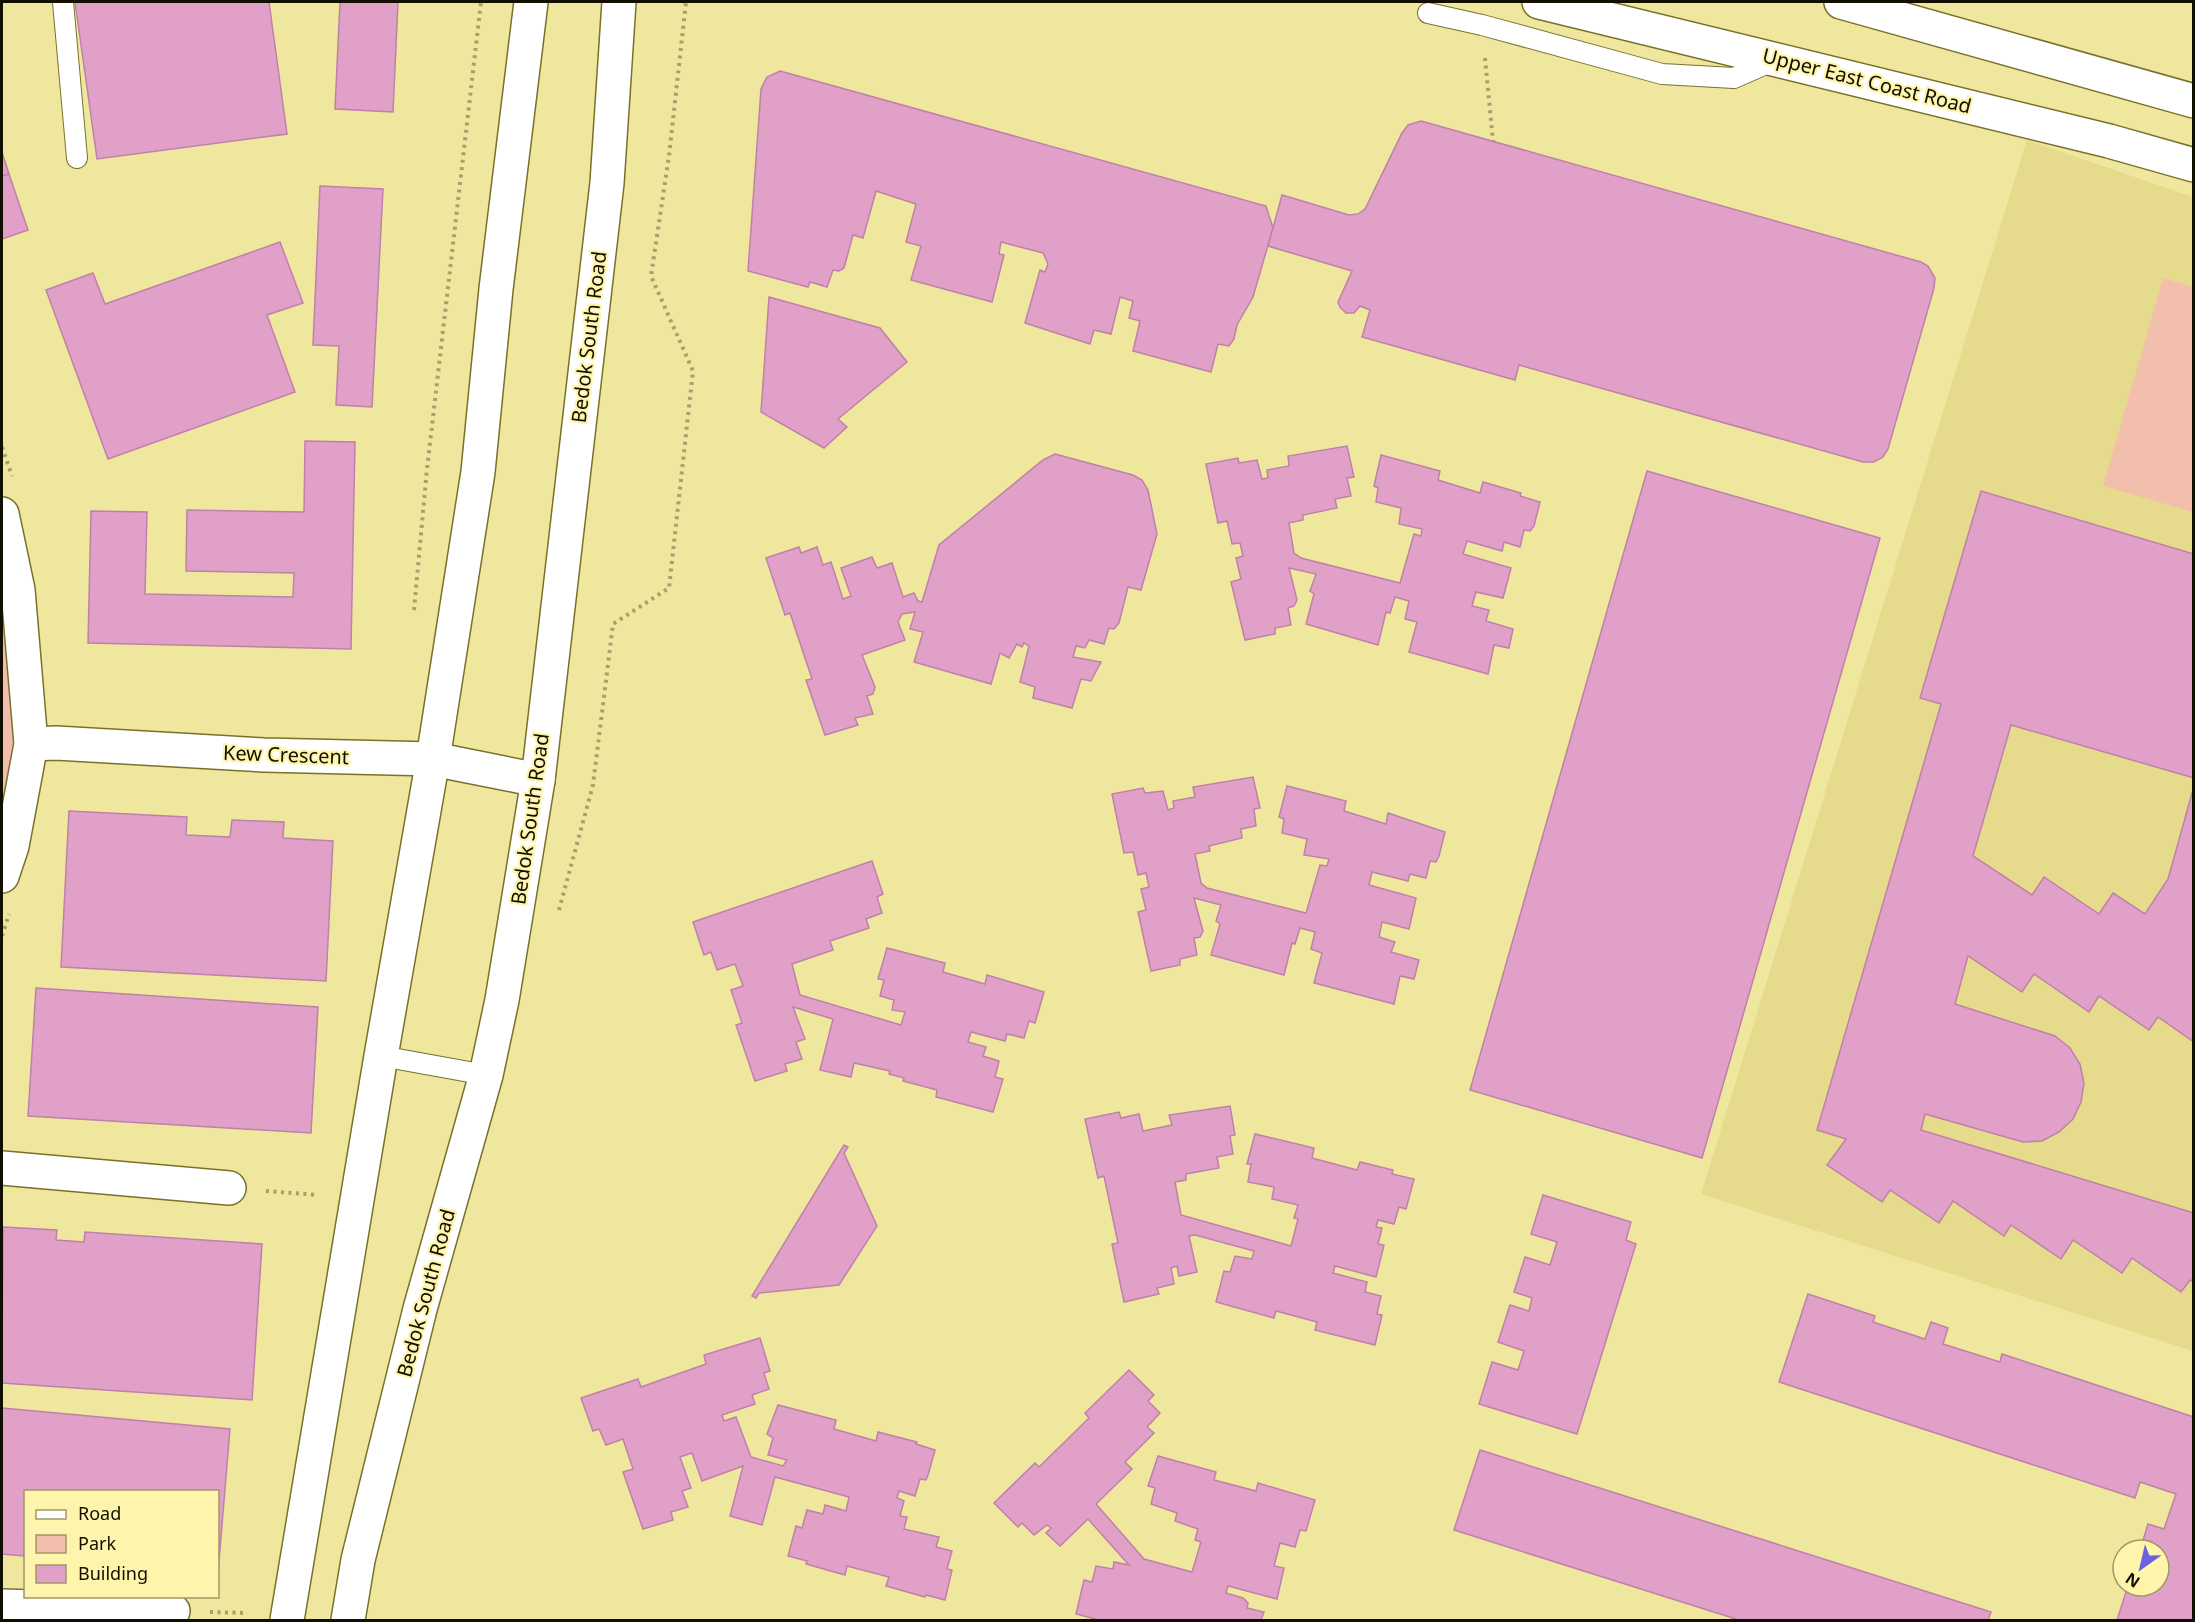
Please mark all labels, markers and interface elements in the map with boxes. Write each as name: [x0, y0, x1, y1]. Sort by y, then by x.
street label: Upper East Coast Road: [1760, 41, 1974, 120]
street label: Bedok South Road: [565, 250, 612, 424]
street label: Bedok South Road: [504, 731, 555, 906]
street label: Kew Crescent: [223, 739, 349, 770]
street label: Bedok South Road: [390, 1206, 461, 1380]
legend: [24, 1490, 219, 1598]
text: Road: [78, 1501, 121, 1525]
text: Park: [78, 1531, 116, 1555]
north arrow: [2111, 1538, 2171, 1598]
text: Building: [78, 1561, 148, 1585]
text: N: [2121, 1568, 2144, 1593]

